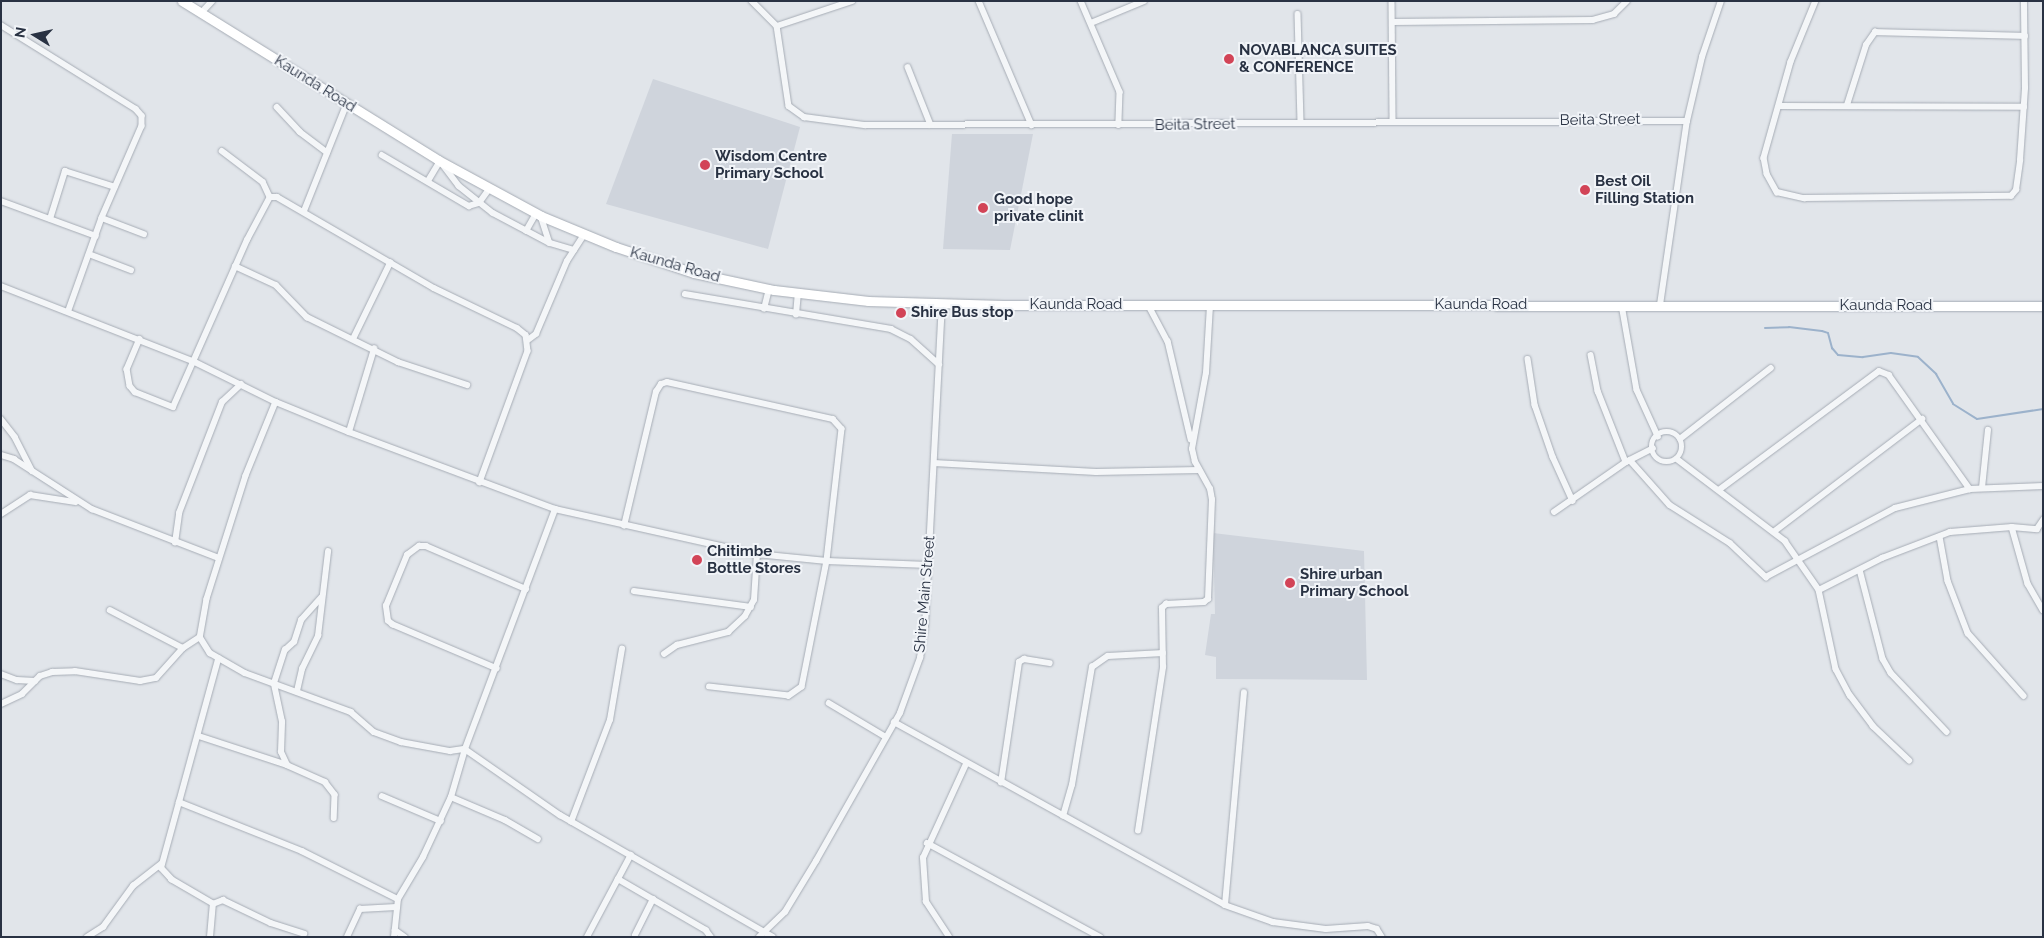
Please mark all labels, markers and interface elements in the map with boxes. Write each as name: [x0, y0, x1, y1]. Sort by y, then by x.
north arrow: [10, 10, 60, 60]
text: N: [11, 26, 29, 39]
place label: NOVABLANCA SUITES & CONFERENCE: [1239, 41, 1397, 76]
street label: Kaunda Road: [271, 52, 359, 116]
marker: NOVABLANCA SUITES & CONFERENCE: [1223, 53, 1235, 65]
street label: Beita Street: [1560, 110, 1640, 130]
street label: Beita Street: [1155, 115, 1235, 135]
place label: Wisdom Centre Primary School: [715, 147, 827, 182]
marker: Wisdom Centre Primary School: [699, 159, 711, 171]
place label: Best Oil Filling Station: [1595, 172, 1694, 207]
marker: Best Oil Filling Station: [1579, 184, 1591, 196]
place label: Good hope private clinit: [994, 190, 1084, 225]
marker: Good hope private clinit: [976, 201, 990, 215]
street label: Kaunda Road: [628, 244, 722, 286]
street label: Kaunda Road: [1030, 296, 1122, 314]
street label: Kaunda Road: [1435, 296, 1527, 314]
street label: Kaunda Road: [1840, 297, 1932, 315]
place label: Shire Bus stop: [911, 304, 1013, 322]
marker: Shire Bus stop: [895, 307, 907, 319]
street label: Shire Main Street: [911, 535, 939, 653]
place label: Chitimbe Bottle Stores: [707, 542, 801, 577]
marker: Chitimbe Bottle Stores: [691, 554, 703, 566]
place label: Shire urban Primary School: [1300, 565, 1409, 600]
marker: Shire urban Primary School: [1284, 577, 1296, 589]

